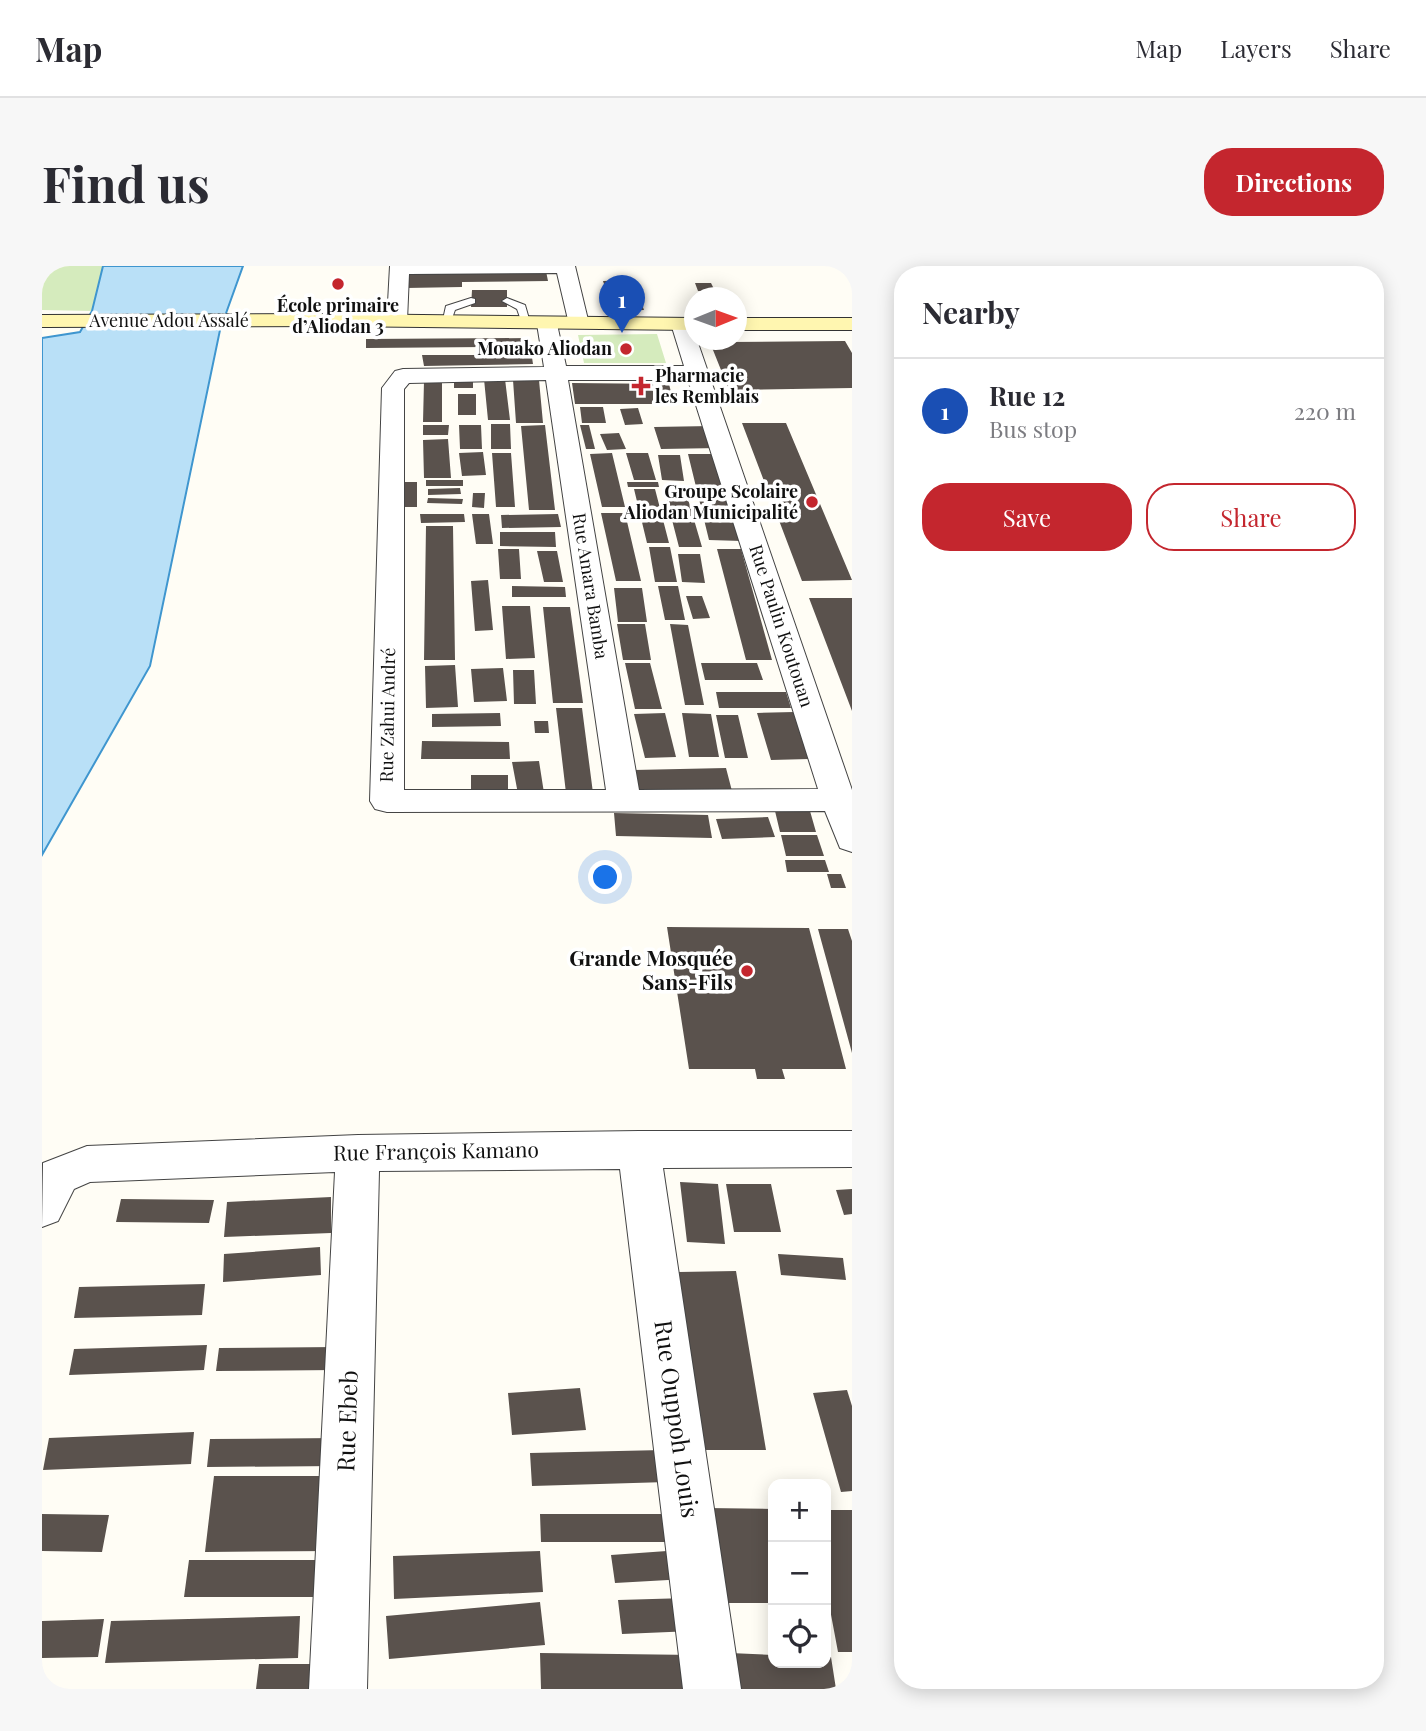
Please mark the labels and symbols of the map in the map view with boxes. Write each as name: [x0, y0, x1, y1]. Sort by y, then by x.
pin: 1: [599, 275, 645, 333]
marker: École primaire d’Aliodan 3: [330, 276, 346, 292]
north arrow: [684, 287, 747, 350]
place label: École primaire d’Aliodan 3: [277, 293, 399, 338]
street label: Avenue Adou Assalé: [88, 308, 249, 332]
place label: Mouako Aliodan: [477, 336, 612, 360]
marker: Mouako Aliodan: [618, 341, 634, 357]
place label: Pharmacie les Remblais: [655, 363, 759, 408]
marker: Pharmacie les Remblais: [633, 378, 649, 394]
place label: Groupe Scolaire Aliodan Municipalité: [623, 479, 798, 524]
marker: Groupe Scolaire Aliodan Municipalité: [804, 494, 820, 510]
street label: Rue Amara Bamba: [568, 511, 614, 661]
street label: Rue Paulin Koutouan: [744, 541, 820, 710]
street label: Rue Zahui André: [374, 647, 400, 783]
your location: [588, 860, 622, 894]
place label: Grande Mosquée Sans-Fils: [569, 943, 733, 995]
marker: Grande Mosquée Sans-Fils: [739, 963, 755, 979]
street label: Rue François Kamano: [333, 1134, 539, 1166]
street label: Rue Ouppoh Louis: [648, 1318, 708, 1520]
street label: Rue Ebeb: [328, 1370, 364, 1472]

